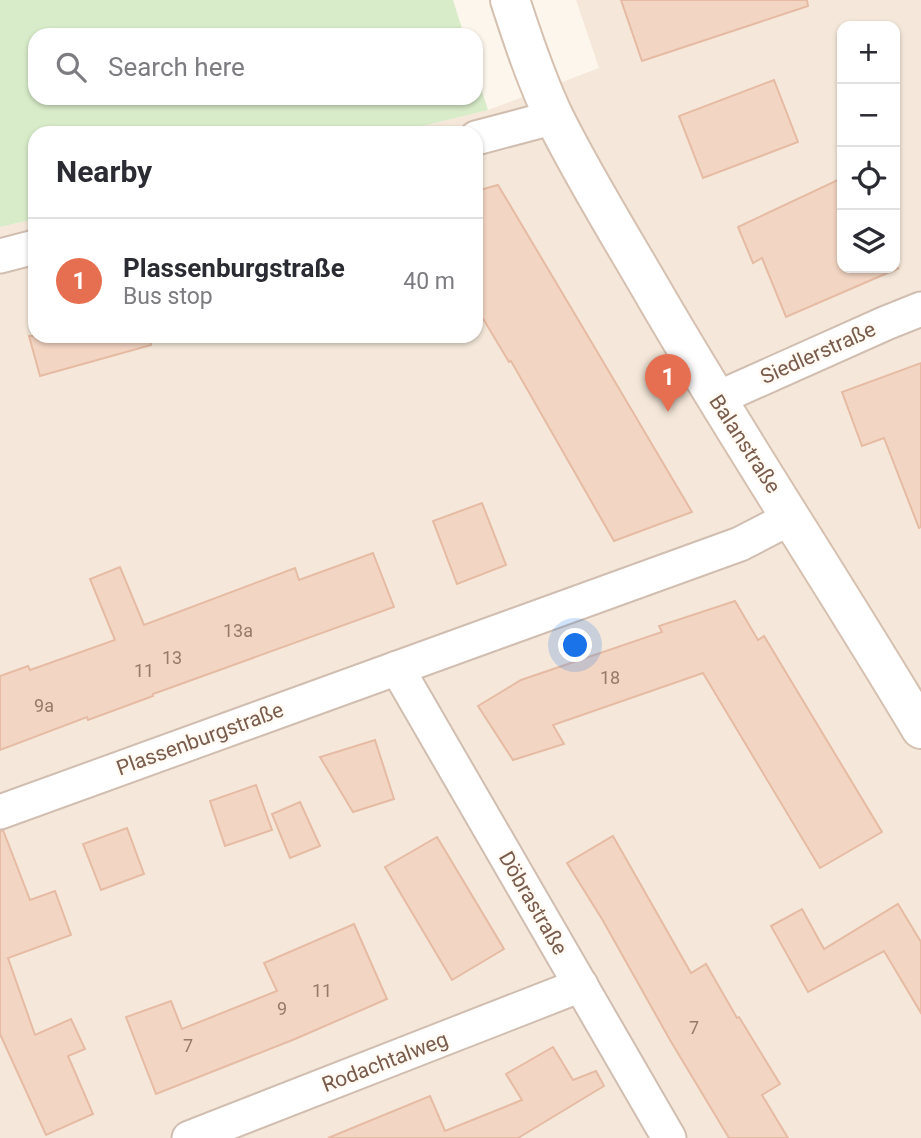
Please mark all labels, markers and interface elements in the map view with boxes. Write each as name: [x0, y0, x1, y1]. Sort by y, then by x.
map controls: [837, 21, 900, 273]
button: +: [837, 21, 900, 84]
search box: [28, 28, 483, 105]
icon: search: [52, 48, 90, 86]
text: Search here: [108, 52, 245, 82]
button: −: [837, 84, 900, 147]
button: locate: [837, 147, 900, 210]
text: Nearby: [56, 154, 152, 189]
button: layers: [837, 210, 900, 273]
text: Plassenburgstraße: [123, 253, 345, 283]
text: 1: [72, 268, 86, 295]
text: 40 m: [403, 268, 455, 295]
text: Bus stop: [123, 283, 213, 310]
street label: Siedlerstraße: [757, 317, 879, 389]
pin: 1: [645, 354, 691, 412]
street label: Balanstraße: [704, 390, 786, 498]
house number: 13a: [223, 620, 253, 641]
your location: [558, 628, 592, 662]
house number: 13: [162, 647, 182, 668]
house number: 11: [134, 660, 154, 681]
house number: 18: [600, 667, 620, 688]
house number: 9a: [34, 695, 54, 716]
street label: Plassenburgstraße: [113, 698, 287, 780]
street label: Döbrastraße: [494, 847, 572, 959]
house number: 11: [312, 980, 332, 1001]
house number: 9: [277, 998, 287, 1019]
house number: 7: [689, 1017, 699, 1038]
street label: Rodachtalweg: [319, 1027, 451, 1097]
house number: 7: [183, 1035, 193, 1056]

